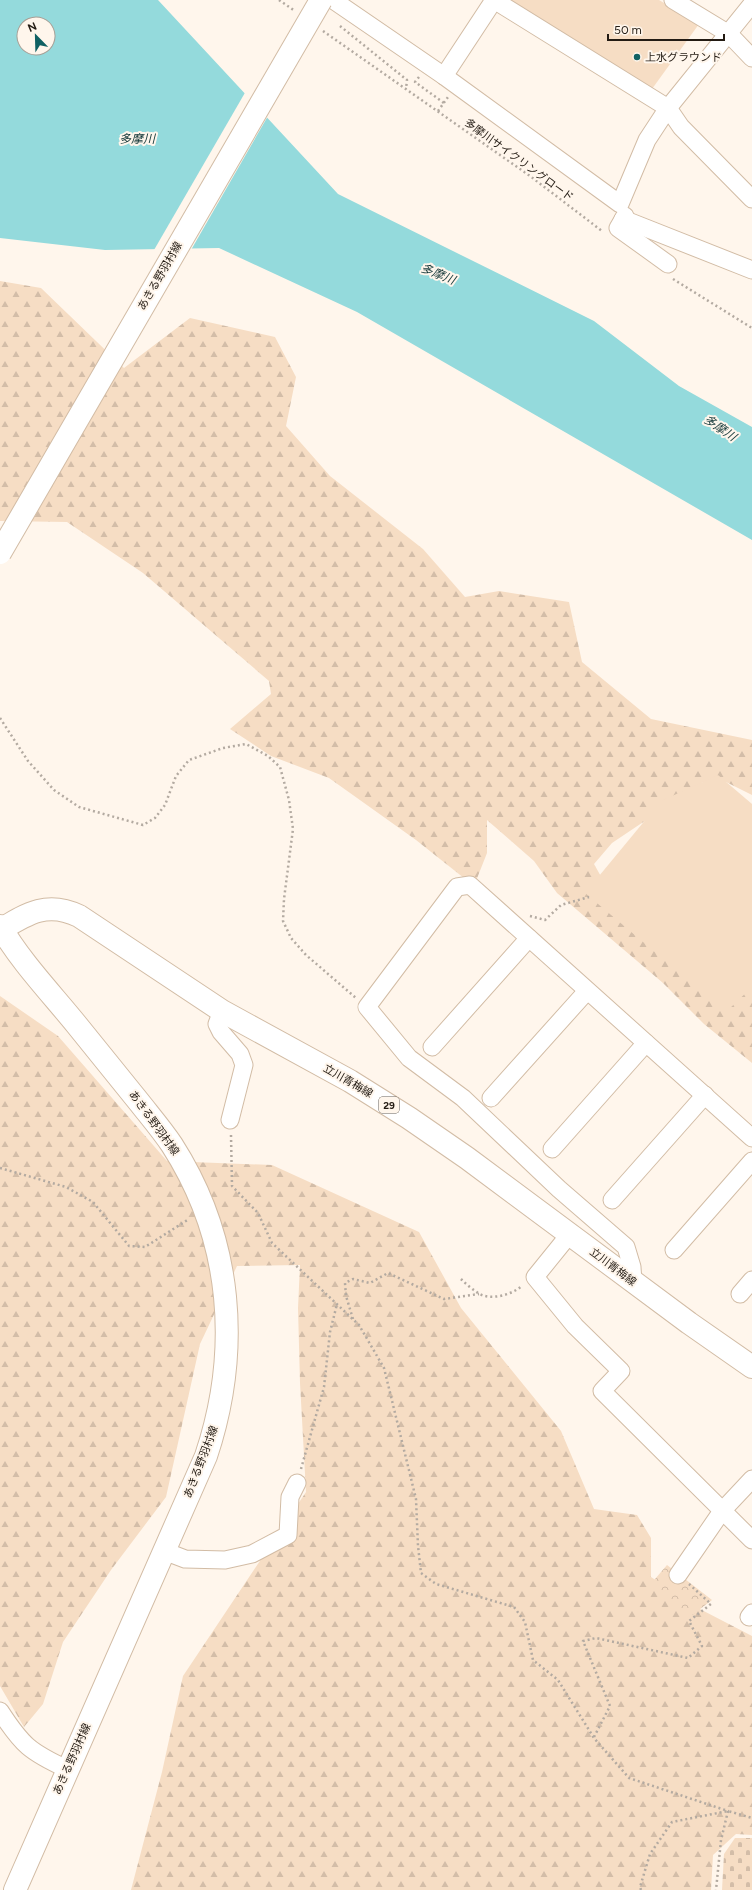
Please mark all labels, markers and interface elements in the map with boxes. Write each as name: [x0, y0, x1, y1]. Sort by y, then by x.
north arrow: [16, 16, 56, 56]
scale bar: [608, 16, 724, 42]
text: N: [26, 20, 39, 35]
text: 50 m: [614, 23, 642, 37]
place label: 上水グラウンド: [645, 51, 722, 64]
marker: 上水グラウンド: [632, 52, 642, 62]
street label: 多摩川サイクリングロード: [462, 116, 576, 204]
water label: 多摩川: [119, 132, 157, 146]
street label: あきる野羽村線: [135, 240, 185, 312]
water label: 多摩川: [419, 261, 459, 288]
water label: 多摩川: [701, 412, 740, 445]
street label: 立川青梅線: [321, 1062, 375, 1100]
street label: あきる野羽村線: [126, 1088, 182, 1158]
road number: 29: [379, 1097, 399, 1113]
street label: 立川青梅線: [587, 1245, 639, 1289]
street label: あきる野羽村線: [181, 1424, 221, 1500]
street label: あきる野羽村線: [50, 1721, 94, 1797]

